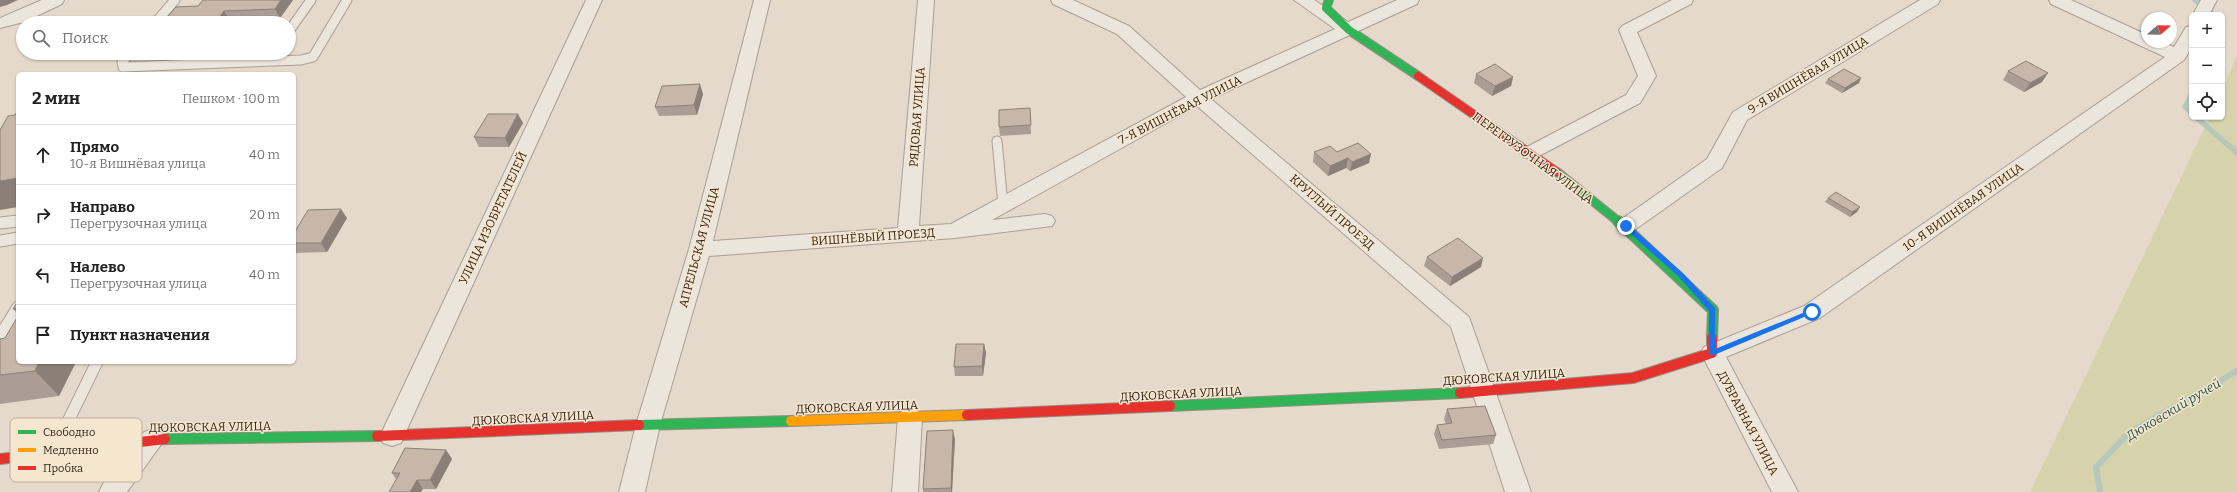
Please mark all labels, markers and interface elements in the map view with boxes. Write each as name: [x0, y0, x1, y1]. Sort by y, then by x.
north arrow: [2141, 12, 2177, 48]
map controls: [2189, 12, 2225, 120]
button: +: [2189, 12, 2225, 48]
search box: [16, 16, 296, 60]
icon: search: [30, 27, 52, 49]
text: Поиск: [62, 29, 108, 47]
street label: 9-Я ВИШНЁВАЯ УЛИЦА: [1745, 32, 1871, 117]
button: −: [2189, 48, 2225, 84]
street label: РЯДОВАЯ УЛИЦА: [907, 66, 928, 168]
street label: 7-Я ВИШНЁВАЯ УЛИЦА: [1116, 72, 1244, 147]
button: locate: [2189, 84, 2225, 120]
text: 2 мин: [32, 88, 80, 109]
text: Пешком · 100 m: [182, 91, 280, 106]
street label: ПЕРЕГРУЗОЧНАЯ УЛИЦА: [1470, 109, 1597, 207]
text: Прямо: [70, 138, 119, 156]
icon: ahead: [32, 144, 54, 166]
text: 40 m: [249, 147, 280, 162]
street label: УЛИЦА ИЗОБРЕТАТЕЛЕЙ: [455, 149, 530, 286]
text: 10-я Вишнёвая улица: [70, 156, 206, 171]
street label: 10-Я ВИШНЁВАЯ УЛИЦА: [1900, 159, 2026, 254]
street label: КРУГЛЫЙ ПРОЕЗД: [1287, 171, 1378, 252]
street label: АПРЕЛЬСКАЯ УЛИЦА: [676, 184, 722, 309]
text: Направо: [70, 198, 135, 216]
icon: right: [32, 204, 54, 226]
text: 20 m: [250, 207, 280, 222]
text: Перегрузочная улица: [70, 216, 207, 231]
route end: [1617, 217, 1635, 235]
street label: ВИШНЁВЫЙ ПРОЕЗД: [810, 225, 936, 248]
text: Налево: [70, 258, 125, 276]
icon: left: [32, 264, 54, 286]
text: 40 m: [249, 267, 280, 282]
text: Перегрузочная улица: [70, 276, 207, 291]
route start: [1803, 303, 1821, 321]
icon: arrive: [32, 324, 54, 346]
text: Пункт назначения: [70, 326, 210, 344]
street label: ДЮКОВСКАЯ УЛИЦА: [1442, 366, 1566, 388]
street label: ДУБРАВНАЯ УЛИЦА: [1715, 369, 1782, 478]
water label: Дюковский ручей: [2122, 375, 2223, 444]
street label: ДЮКОВСКАЯ УЛИЦА: [1120, 384, 1243, 404]
street label: ДЮКОВСКАЯ УЛИЦА: [796, 398, 919, 416]
street label: ДЮКОВСКАЯ УЛИЦА: [472, 408, 595, 428]
legend: [10, 418, 142, 482]
street label: ДЮКОВСКАЯ УЛИЦА: [149, 419, 272, 435]
text: Свободно: [43, 426, 95, 439]
text: Медленно: [43, 444, 99, 457]
text: Пробка: [43, 462, 83, 475]

